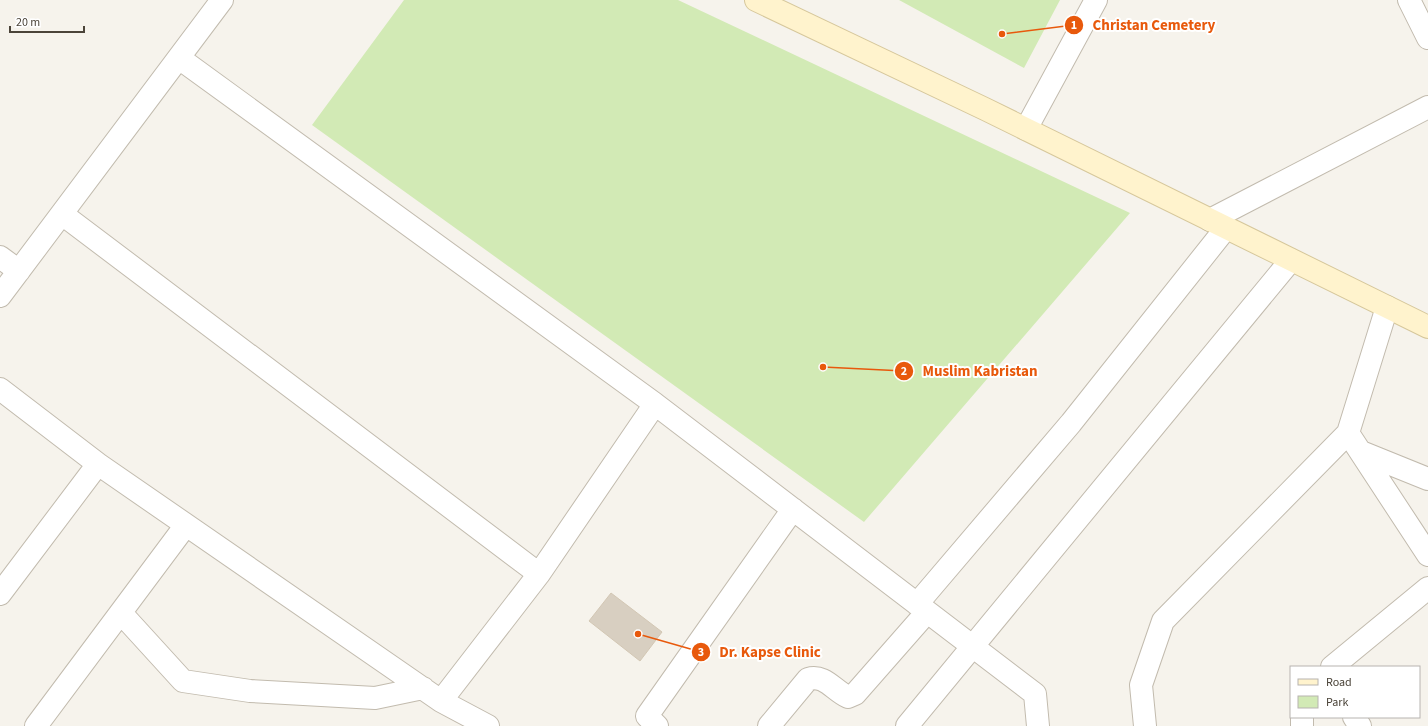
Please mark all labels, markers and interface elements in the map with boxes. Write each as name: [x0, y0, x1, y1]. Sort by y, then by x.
scale bar: [10, 8, 84, 34]
callout: Christan Cemetery: [1064, 12, 1223, 39]
text: 20 m: [16, 14, 40, 31]
text: Christan Cemetery: [1093, 15, 1216, 36]
text: 1: [1071, 17, 1077, 34]
callout: Muslim Kabristan: [894, 357, 1045, 384]
text: Muslim Kabristan: [923, 361, 1037, 382]
text: 2: [901, 363, 907, 380]
callout: Dr. Kapse Clinic: [691, 639, 829, 666]
text: Dr. Kapse Clinic: [719, 642, 821, 663]
text: 3: [698, 644, 704, 661]
legend: [1290, 666, 1420, 718]
text: Road: [1326, 674, 1352, 691]
text: Park: [1326, 694, 1348, 711]

